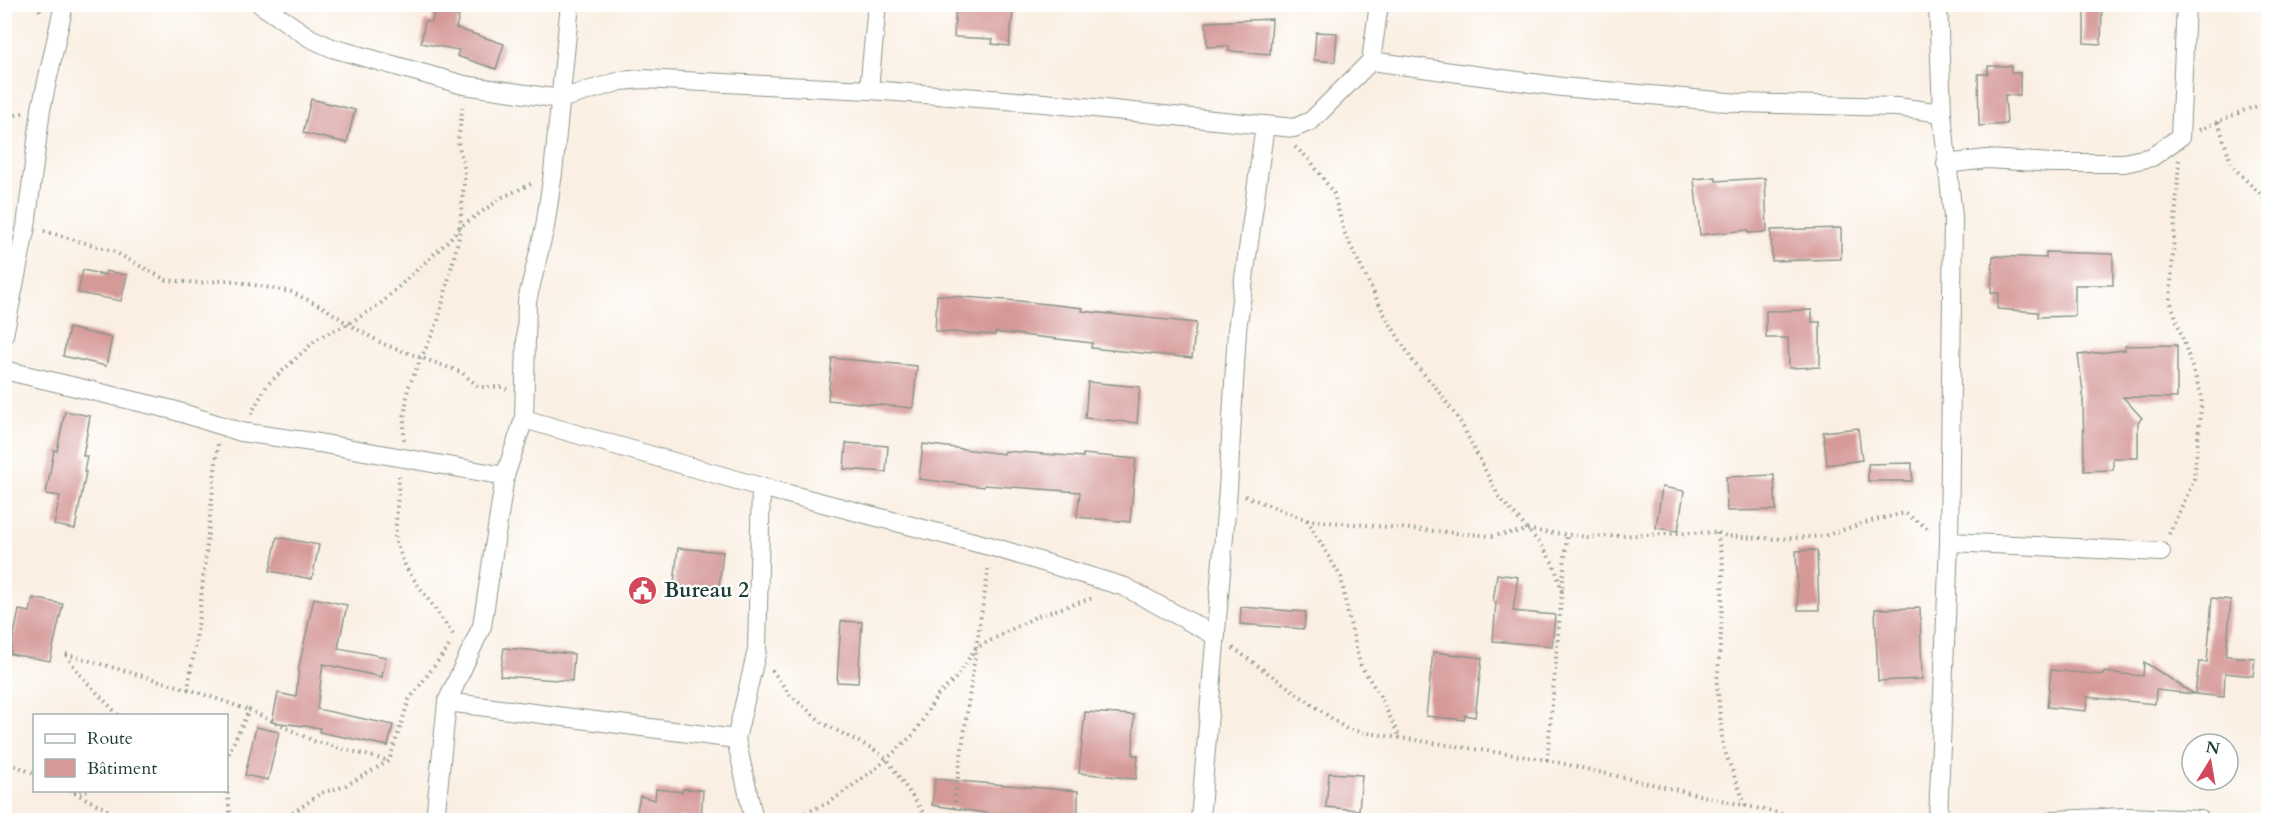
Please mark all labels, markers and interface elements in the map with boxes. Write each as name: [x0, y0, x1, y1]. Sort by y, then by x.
public building icon: Bureau 2: [627, 574, 659, 606]
place label: Bureau 2: [664, 576, 749, 605]
legend: [33, 714, 228, 792]
text: Route: [87, 726, 133, 751]
north arrow: [2180, 732, 2240, 792]
text: N: [2204, 736, 2222, 760]
text: Bâtiment: [87, 756, 157, 781]

